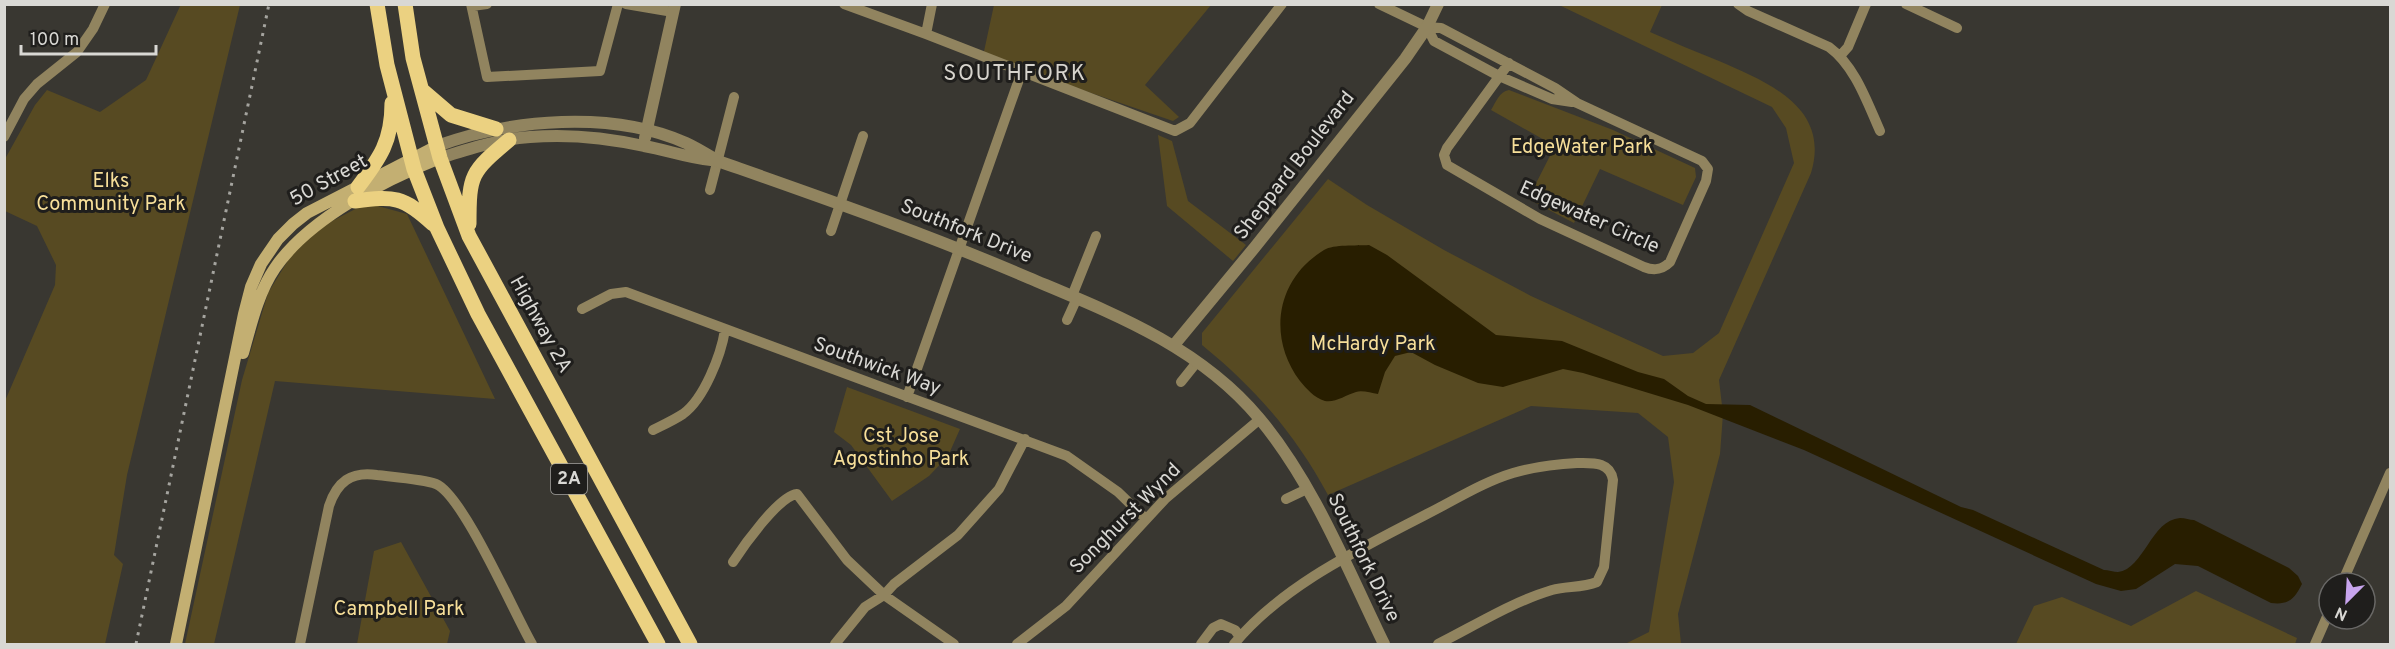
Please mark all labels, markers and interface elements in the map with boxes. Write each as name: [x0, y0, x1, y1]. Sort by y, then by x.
scale bar: [21, 18, 156, 56]
text: 100 m: [30, 29, 79, 52]
district label: SOUTHFORK: [943, 61, 1087, 88]
street label: Sheppard Boulevard: [1229, 86, 1361, 246]
park label: EdgeWater Park: [1511, 135, 1653, 161]
street label: 50 Street: [286, 149, 372, 213]
park label: Elks Community Park: [36, 169, 186, 218]
street label: Edgewater Circle: [1515, 175, 1663, 261]
street label: Southfork Drive: [896, 194, 1036, 270]
street label: Highway 2A: [503, 272, 577, 378]
street label: Southwick Way: [810, 332, 944, 402]
park label: McHardy Park: [1310, 332, 1436, 358]
park label: Cst Jose Agostinho Park: [833, 424, 969, 473]
street label: Songhurst Wynd: [1065, 458, 1187, 580]
road number: 2A: [551, 464, 587, 494]
street label: Southfork Drive: [1321, 489, 1405, 627]
north arrow: [2317, 571, 2377, 631]
park label: Campbell Park: [334, 597, 465, 623]
text: N: [2332, 601, 2351, 624]

